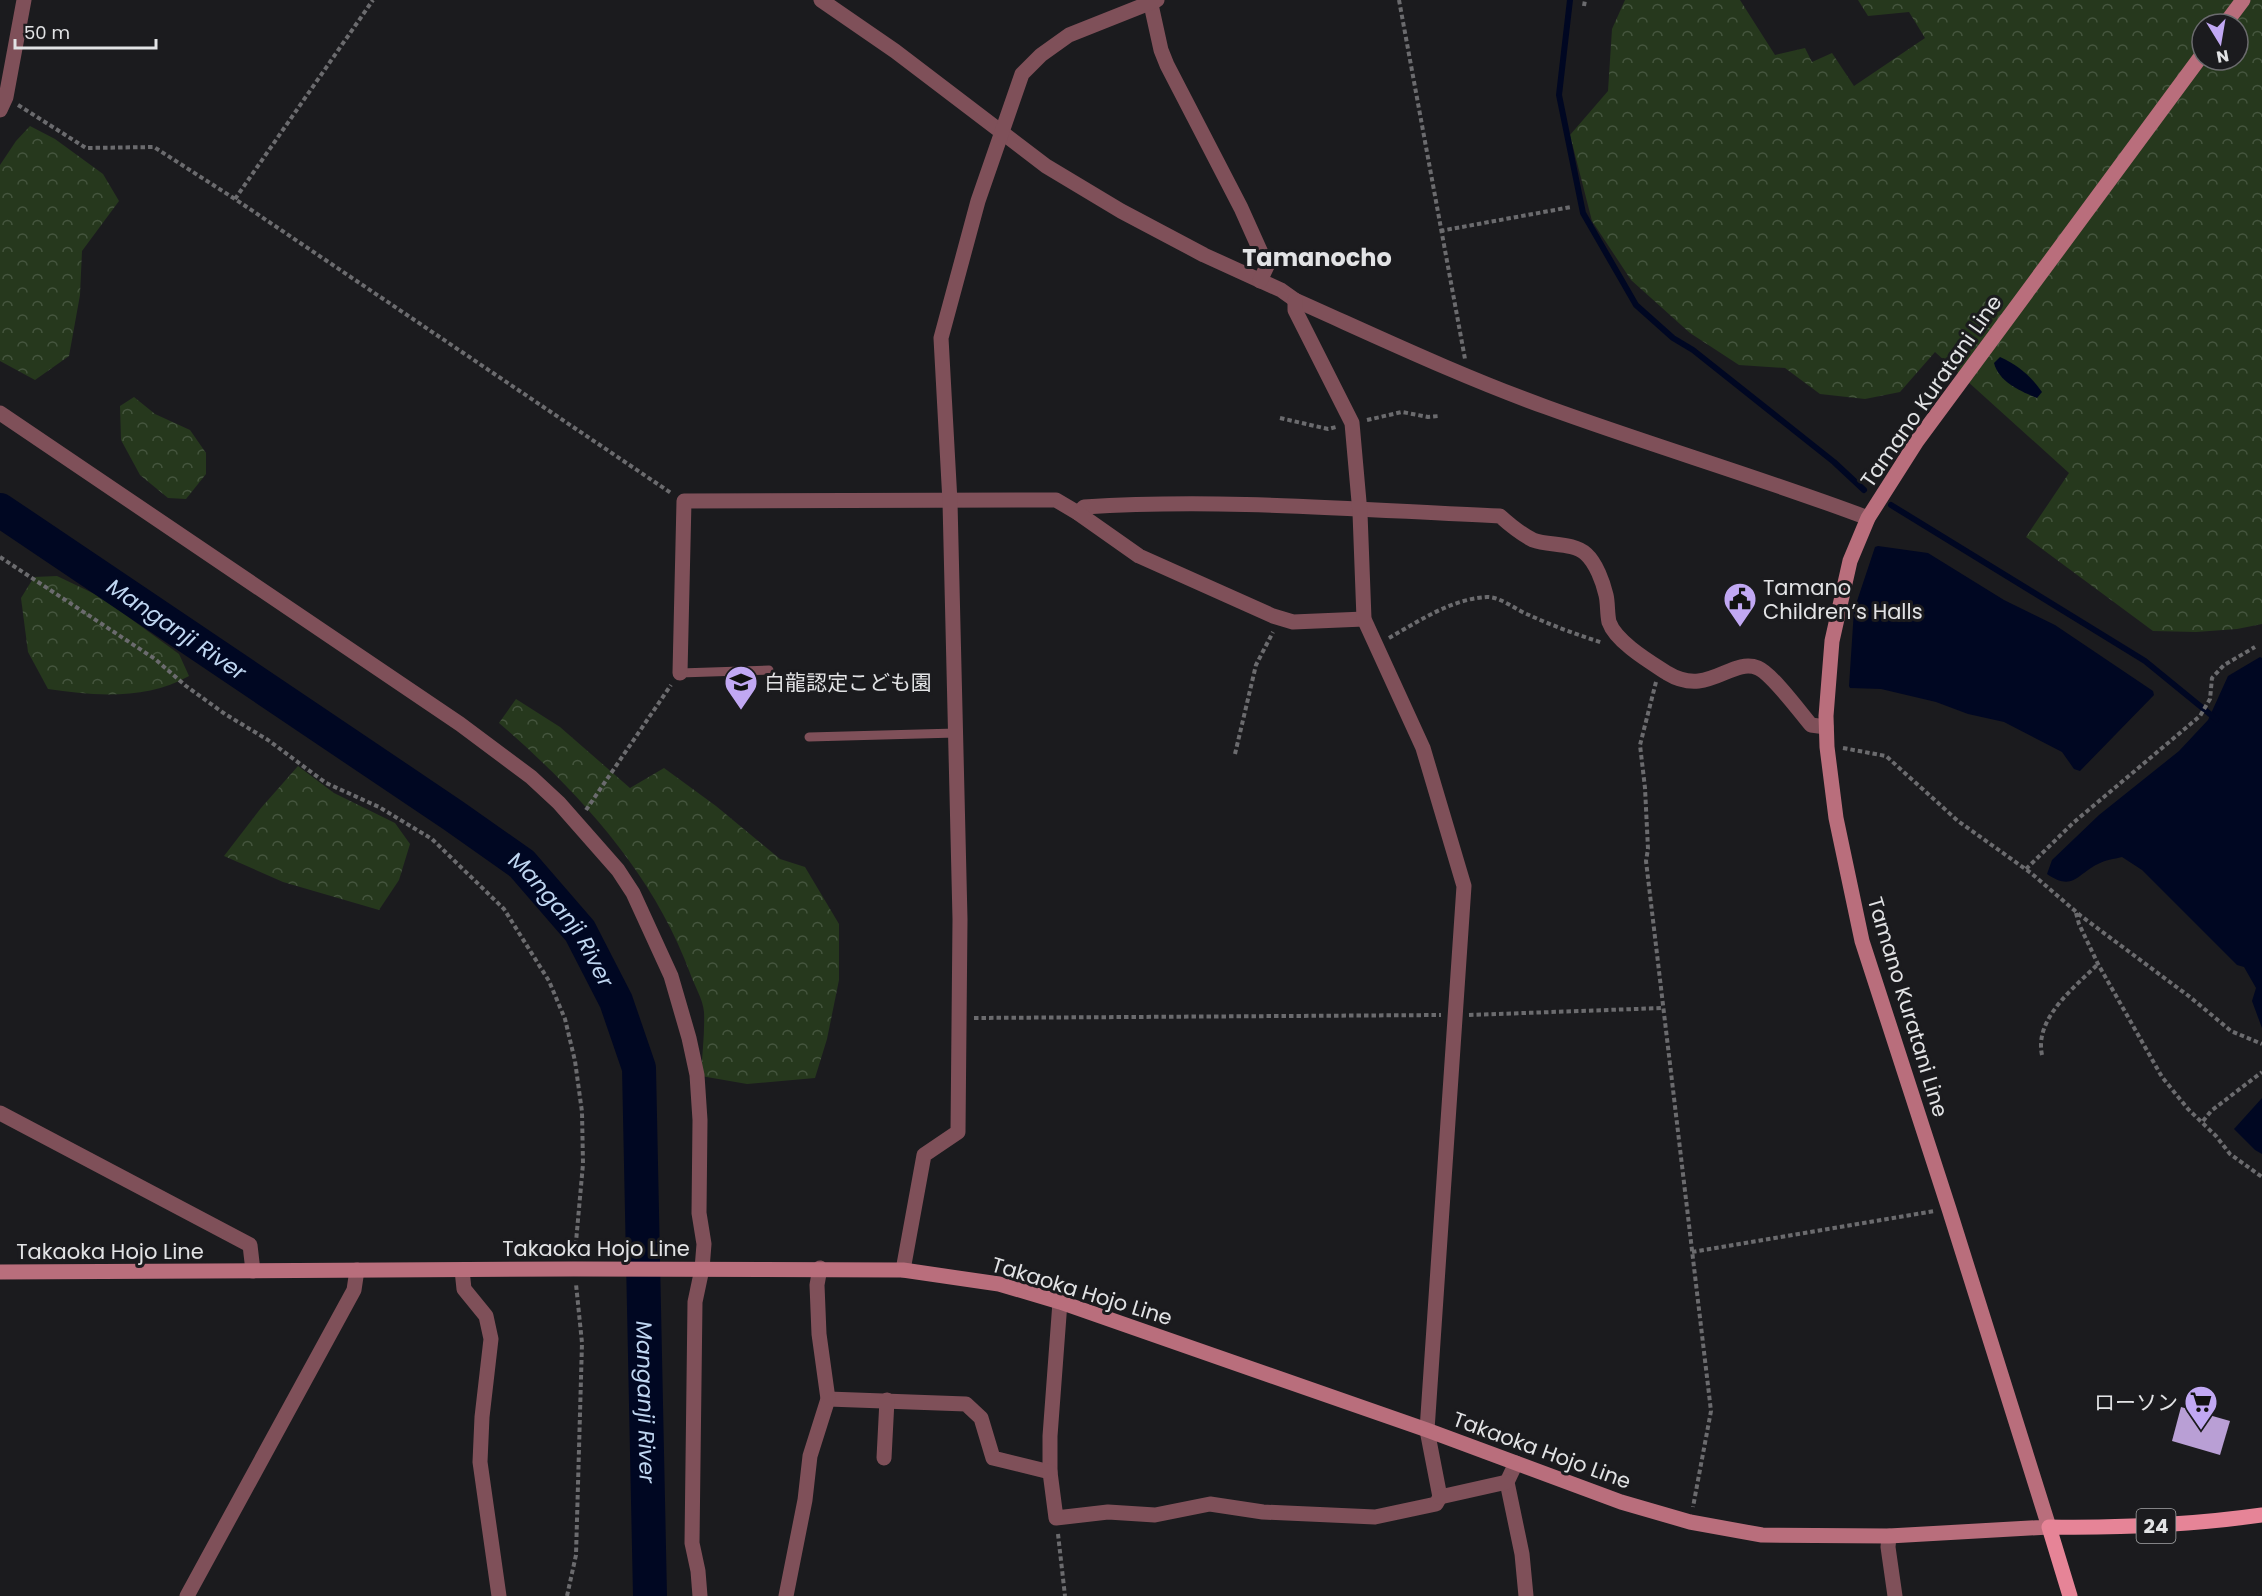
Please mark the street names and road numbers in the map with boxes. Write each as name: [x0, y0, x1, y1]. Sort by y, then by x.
street label: Tamano Kuratani Line: [1854, 289, 2008, 493]
street label: Tamano Kuratani Line: [1861, 893, 1955, 1121]
street label: Takaoka Hojo Line: [502, 1234, 690, 1263]
street label: Takaoka Hojo Line: [16, 1237, 204, 1266]
street label: Takaoka Hojo Line: [988, 1250, 1176, 1332]
street label: Takaoka Hojo Line: [1449, 1404, 1635, 1496]
road number: 24: [2136, 1509, 2176, 1543]

